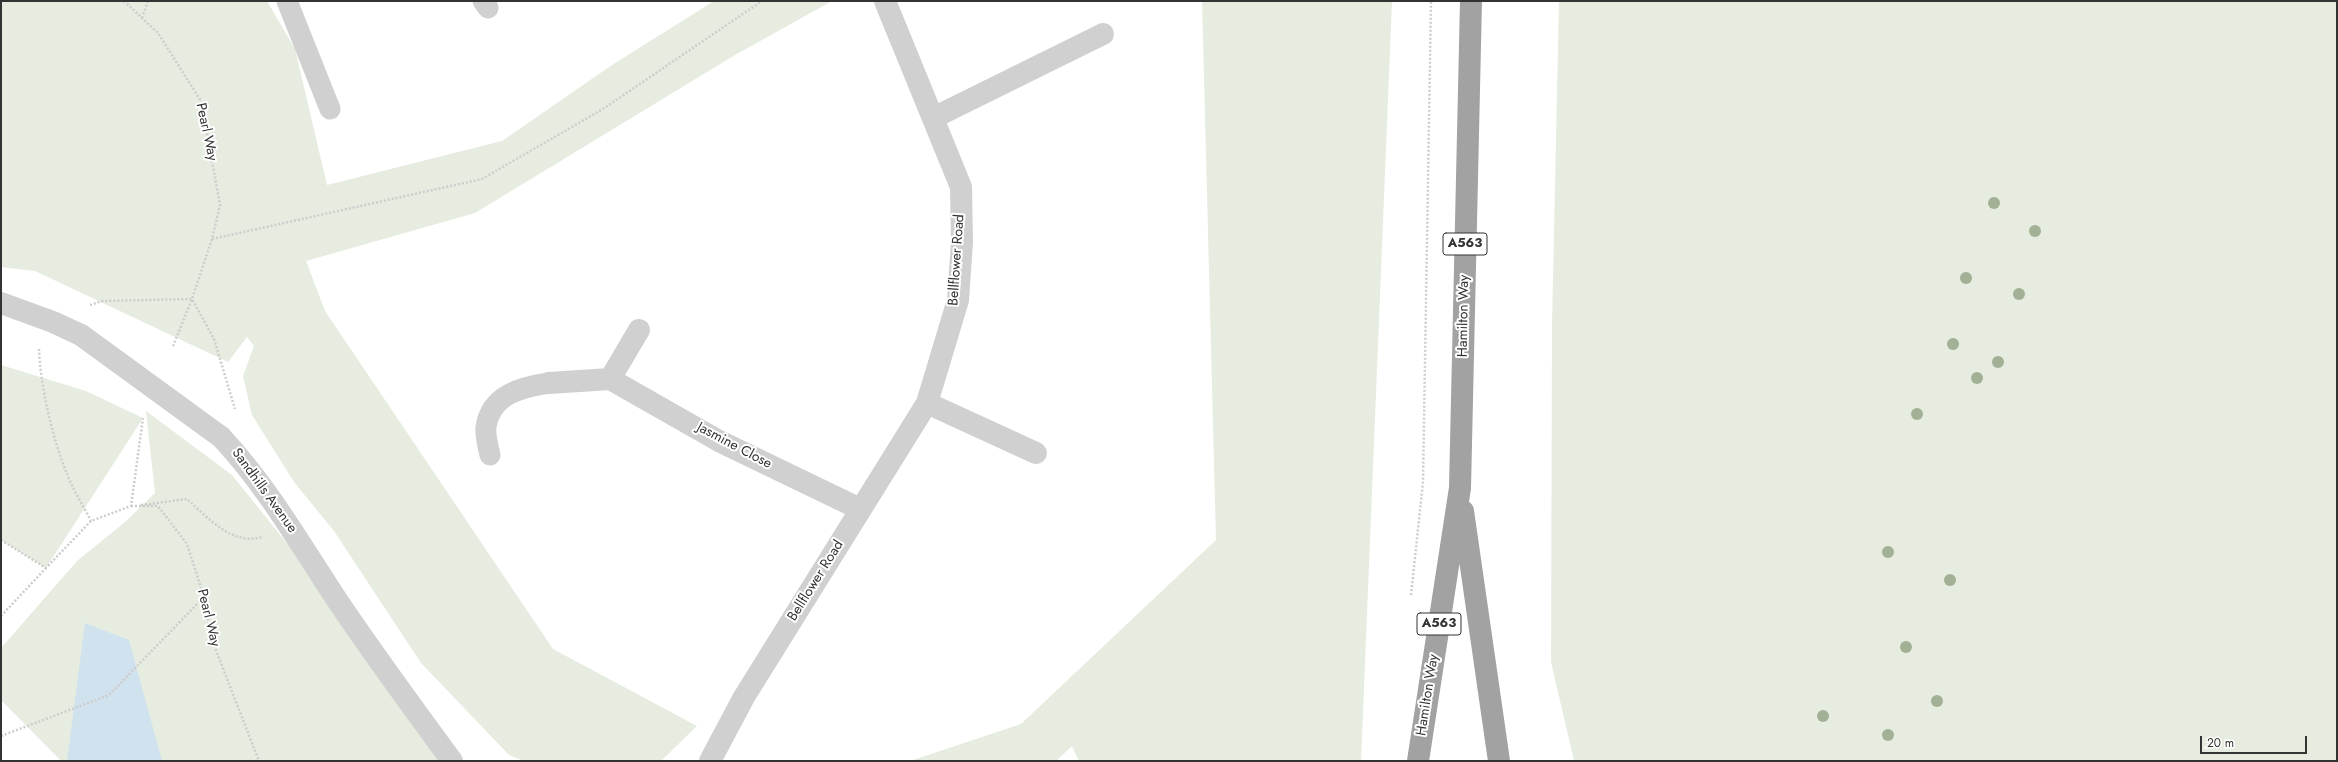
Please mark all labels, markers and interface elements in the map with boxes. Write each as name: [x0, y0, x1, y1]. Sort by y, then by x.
street label: Pearl Way: [192, 102, 220, 162]
street label: Bellflower Road: [945, 214, 969, 306]
road number: A563: [1443, 233, 1487, 255]
street label: Hamilton Way: [1455, 275, 1473, 357]
street label: Jasmine Close: [694, 419, 774, 473]
street label: Sandhills Avenue: [228, 445, 300, 537]
street label: Bellflower Road: [785, 538, 847, 624]
street label: Pearl Way: [193, 587, 223, 649]
road number: A563: [1417, 613, 1461, 635]
street label: Hamilton Way: [1413, 653, 1443, 737]
scale bar: [2202, 728, 2309, 754]
text: 20 m: [2207, 734, 2234, 752]

